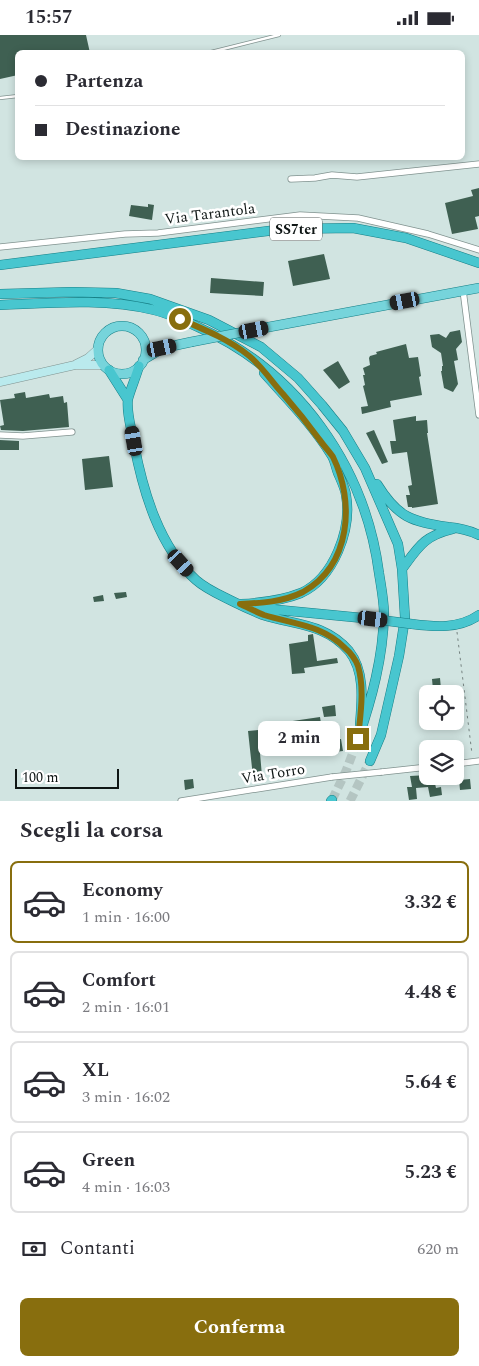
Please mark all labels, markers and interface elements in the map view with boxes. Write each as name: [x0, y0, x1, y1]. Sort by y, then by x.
text: 15:57: [25, 3, 73, 32]
text: Partenza: [65, 67, 143, 96]
text: Destinazione: [65, 115, 181, 144]
street label: Via Tarantola: [163, 197, 257, 231]
road number: SS7ter: [270, 217, 322, 240]
car: [388, 291, 421, 311]
route start: [169, 308, 191, 330]
car: [237, 320, 270, 340]
car: [145, 338, 178, 358]
car: [124, 425, 143, 457]
car: [165, 547, 196, 579]
car: [357, 610, 388, 628]
map controls: [419, 685, 464, 785]
button: locate: [419, 685, 464, 730]
callout: 2 min: [258, 721, 340, 757]
text: 2 min: [278, 726, 320, 750]
route end: [347, 728, 369, 750]
button: layers: [419, 740, 464, 785]
street label: Via Torro: [239, 758, 307, 790]
scale bar: [15, 766, 119, 789]
text: 100 m: [22, 767, 59, 788]
text: Scegli la corsa: [20, 814, 163, 847]
text: Economy: [82, 876, 163, 905]
icon: car: [22, 880, 67, 925]
text: 3.32 €: [405, 888, 457, 917]
text: 1 min · 16:00: [82, 905, 170, 929]
text: Comfort: [82, 966, 156, 995]
icon: car: [22, 970, 67, 1015]
text: 4.48 €: [405, 978, 457, 1007]
text: 2 min · 16:01: [82, 995, 170, 1019]
text: XL: [82, 1056, 109, 1085]
icon: car: [22, 1060, 67, 1105]
text: 5.64 €: [405, 1068, 457, 1097]
text: 3 min · 16:02: [82, 1085, 170, 1109]
text: Green: [82, 1146, 135, 1175]
icon: car: [22, 1150, 67, 1195]
text: 5.23 €: [405, 1158, 457, 1187]
text: 4 min · 16:03: [82, 1175, 170, 1199]
text: Contanti: [60, 1234, 135, 1263]
icon: cash: [20, 1235, 48, 1263]
text: 620 m: [417, 1237, 459, 1261]
button: Conferma: [20, 1298, 459, 1356]

